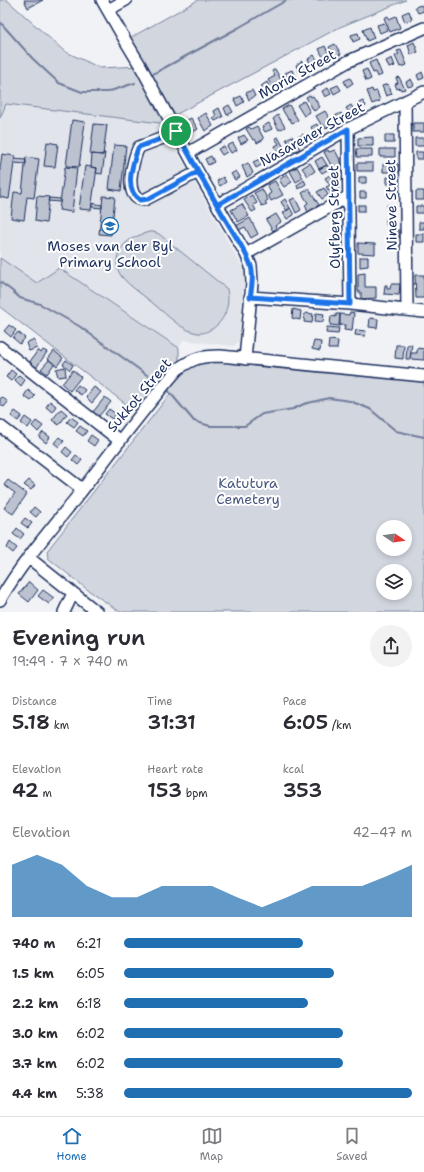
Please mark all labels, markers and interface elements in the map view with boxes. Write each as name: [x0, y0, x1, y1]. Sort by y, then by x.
street label: Moria Street: [255, 45, 339, 103]
street label: Nasarener Street: [257, 98, 367, 170]
pin: [159, 114, 193, 148]
icon: arrive: [165, 120, 187, 142]
street label: Nineve Street: [381, 159, 401, 251]
street label: Olyfberg Street: [324, 165, 344, 269]
school or university icon: Moses van der Byl Primary School: [100, 216, 120, 236]
place label: Moses van der Byl Primary School: [47, 237, 173, 271]
street label: Sukkot Street: [103, 354, 175, 436]
park label: Katutura Cemetery: [216, 474, 280, 508]
north arrow: [376, 520, 412, 556]
map controls: [376, 520, 412, 600]
button: layers: [376, 564, 412, 600]
text: Evening run: [12, 623, 145, 652]
button: share: [370, 625, 412, 667]
text: 19:49 · 7 × 740 m: [12, 653, 128, 670]
text: Distance: [12, 694, 57, 709]
text: Time: [147, 694, 173, 709]
text: Pace: [283, 694, 307, 709]
text: 5.18: [12, 709, 50, 735]
text: 31:31: [147, 709, 196, 735]
text: 6:05: [283, 709, 328, 735]
text: km: [50, 718, 69, 733]
text: /km: [328, 718, 352, 733]
text: Elevation: [12, 762, 61, 777]
text: Heart rate: [147, 762, 203, 777]
text: kcal: [283, 762, 304, 777]
text: 42: [12, 777, 39, 803]
text: 153: [147, 777, 182, 803]
text: 353: [283, 777, 322, 803]
text: m: [39, 786, 52, 801]
text: bpm: [182, 786, 208, 801]
text: Elevation: [12, 824, 70, 841]
text: 42–47 m: [353, 824, 412, 841]
text: 740 m: [12, 935, 55, 952]
text: 6:21: [76, 935, 101, 952]
text: 1.5 km: [12, 965, 54, 982]
text: 6:05: [76, 965, 105, 982]
text: 2.2 km: [12, 995, 58, 1012]
text: 6:18: [76, 995, 102, 1012]
text: 3.0 km: [12, 1025, 58, 1042]
text: 6:02: [76, 1025, 105, 1042]
text: 3.7 km: [12, 1055, 57, 1072]
text: 6:02: [76, 1055, 105, 1072]
text: 4.4 km: [12, 1085, 57, 1102]
text: 5:38: [76, 1085, 104, 1102]
tab: Home: [56, 1125, 87, 1164]
tab: Map: [200, 1125, 223, 1164]
tab: Saved: [336, 1125, 368, 1164]

